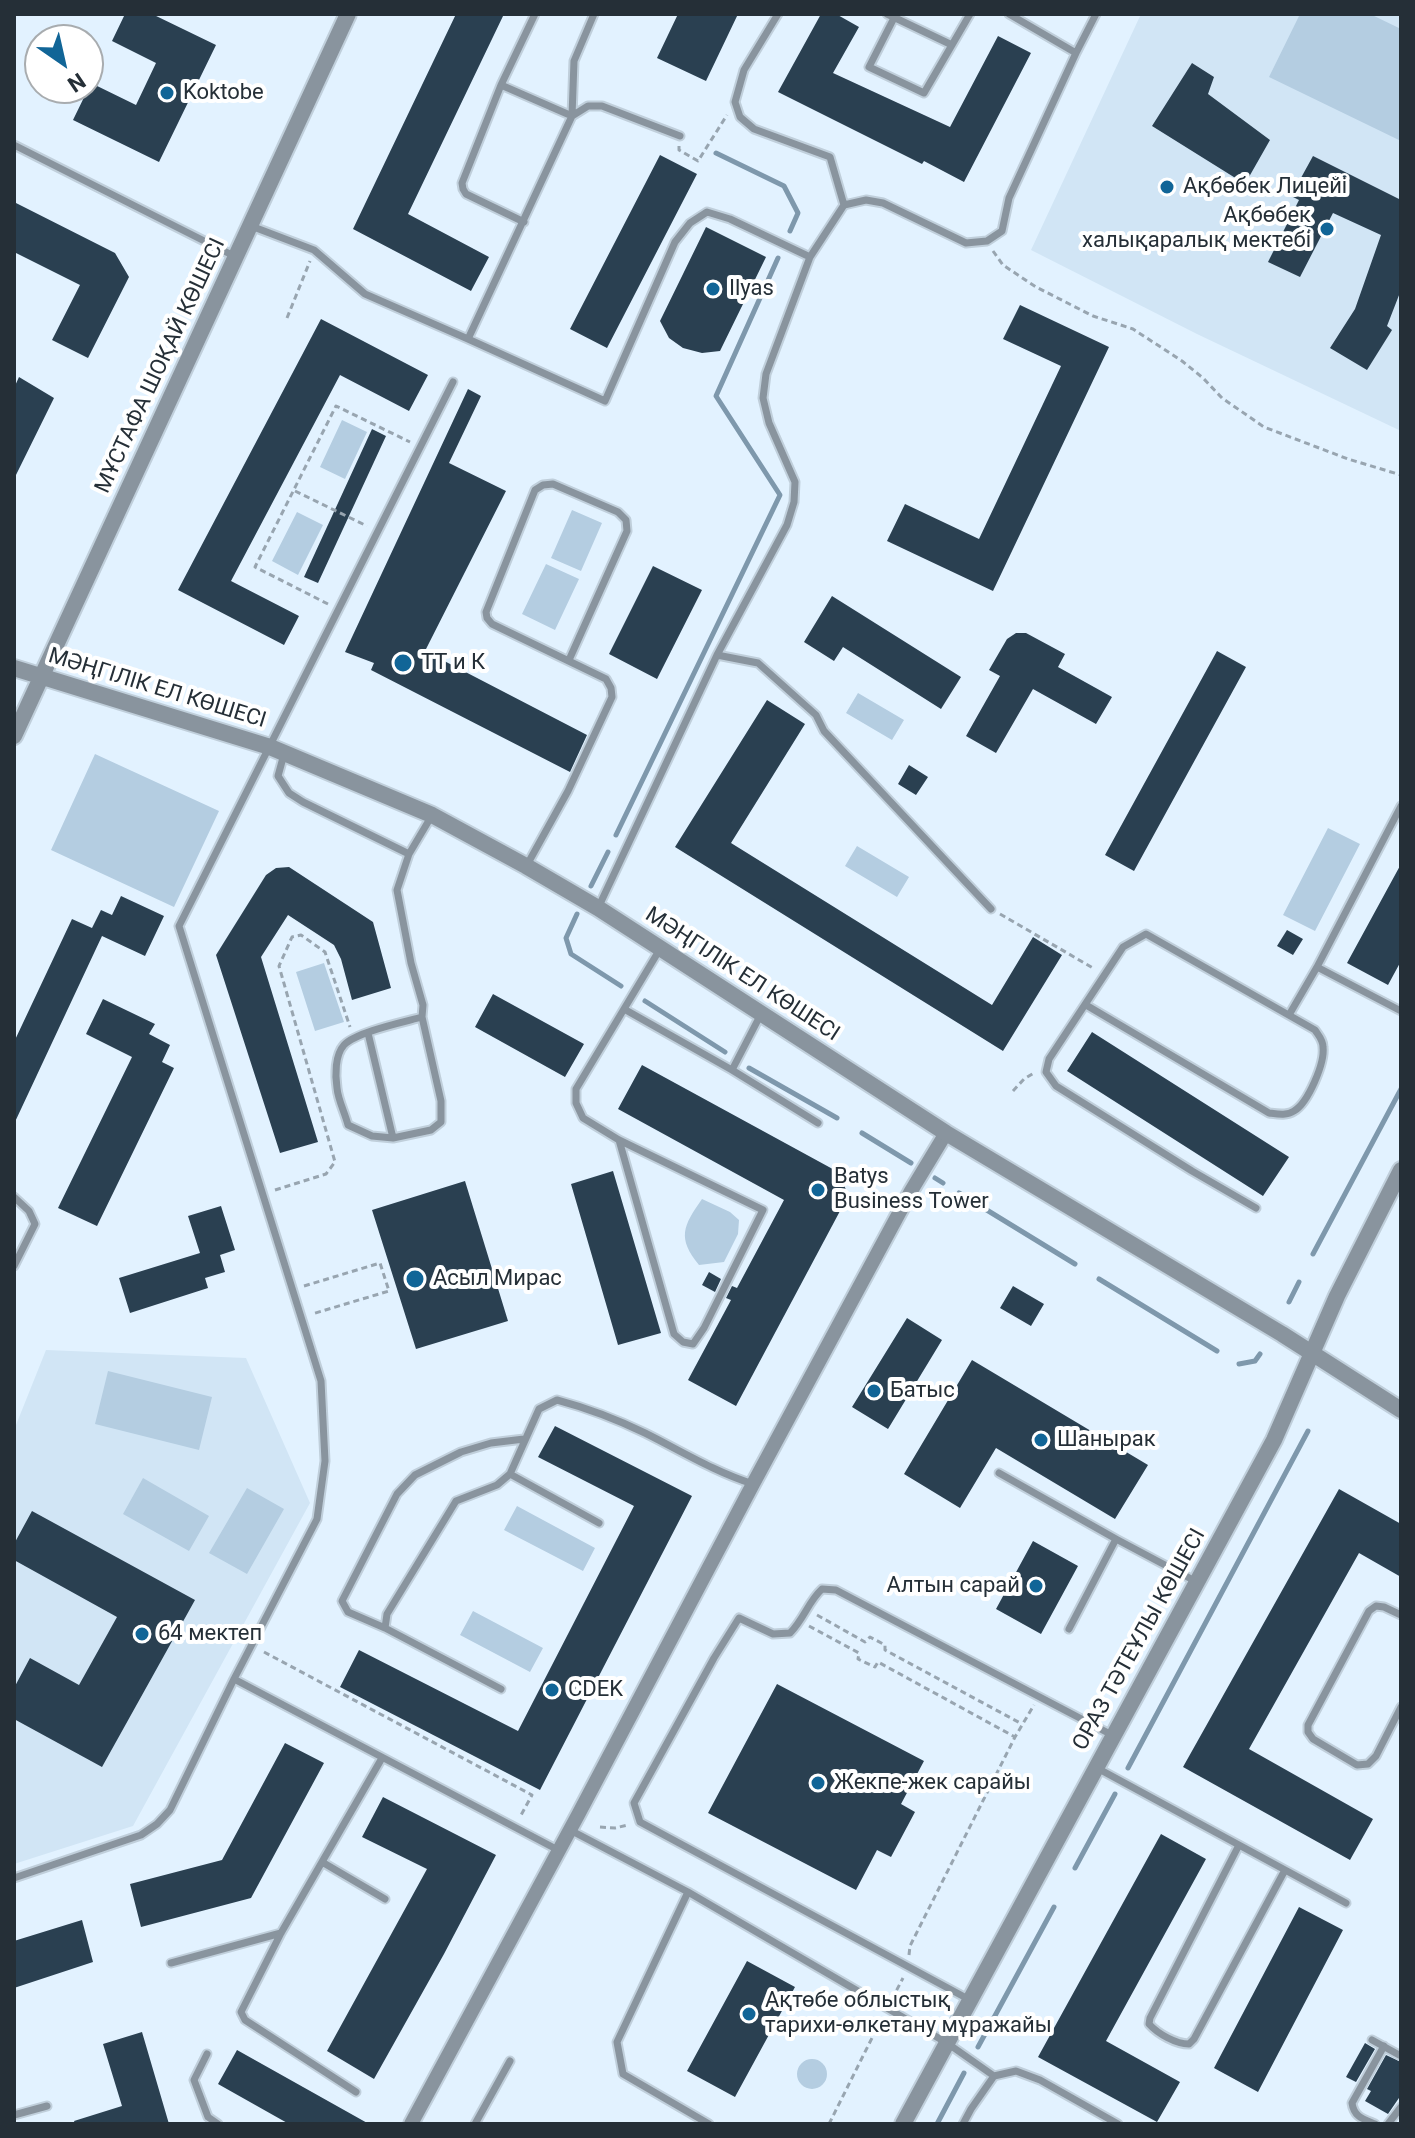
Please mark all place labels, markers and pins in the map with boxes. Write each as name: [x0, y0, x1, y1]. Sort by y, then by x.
place label: Koktobe: [183, 80, 264, 106]
marker: Koktobe: [158, 84, 176, 102]
place label: Ақбөбек Лицейі: [1183, 174, 1347, 200]
marker: Ақбөбек Лицейі: [1158, 178, 1176, 196]
place label: Ақбөбек халықаралық мектебі: [1082, 203, 1311, 254]
marker: Ақбөбек халықаралық мектебі: [1318, 220, 1336, 238]
place label: Ilyas: [729, 276, 774, 302]
marker: Ilyas: [704, 280, 722, 298]
place label: ТТ и К: [421, 650, 485, 676]
marker: ТТ и К: [392, 652, 414, 674]
place label: Batys Business Tower: [834, 1164, 989, 1216]
marker: Batys Business Tower: [809, 1181, 827, 1199]
place label: Асыл Мирас: [433, 1266, 562, 1292]
marker: Асыл Мирас: [404, 1268, 426, 1290]
place label: Батыс: [890, 1378, 955, 1404]
marker: Батыс: [865, 1382, 883, 1400]
place label: Шанырак: [1057, 1427, 1156, 1453]
marker: Шанырак: [1032, 1431, 1050, 1449]
place label: Алтын сарай: [886, 1573, 1020, 1599]
marker: Алтын сарай: [1027, 1577, 1045, 1595]
place label: 64 мектеп: [158, 1621, 262, 1647]
marker: 64 мектеп: [133, 1625, 151, 1643]
place label: CDEK: [568, 1677, 623, 1703]
marker: CDEK: [543, 1681, 561, 1699]
place label: Жекпе-жек сарайы: [834, 1770, 1031, 1796]
marker: Жекпе-жек сарайы: [809, 1774, 827, 1792]
place label: Ақтөбе облыстық тарихи-өлкетану мұражайы: [765, 1988, 1052, 2040]
marker: Ақтөбе облыстық тарихи-өлкетану мұражайы: [740, 2005, 758, 2023]

